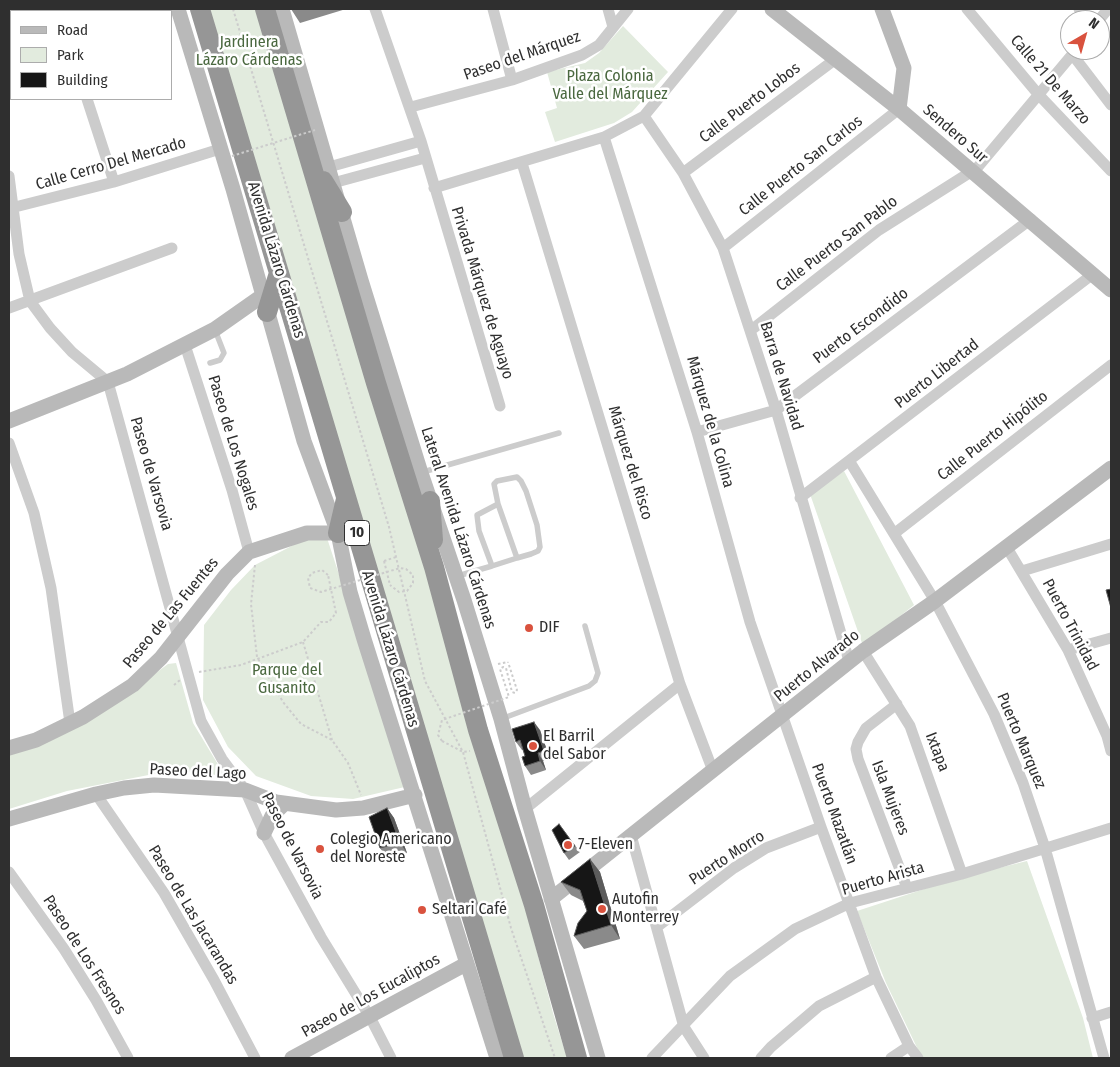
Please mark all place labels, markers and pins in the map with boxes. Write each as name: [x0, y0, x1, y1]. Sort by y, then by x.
place label: DIF: [539, 618, 559, 638]
marker: DIF: [523, 622, 535, 634]
place label: El Barril del Sabor: [543, 727, 606, 765]
marker: El Barril del Sabor: [527, 740, 539, 752]
place label: Colegio Americano del Noreste: [330, 830, 452, 868]
place label: 7-Eleven: [578, 835, 633, 855]
marker: 7-Eleven: [562, 839, 574, 851]
marker: Colegio Americano del Noreste: [314, 843, 326, 855]
place label: Autofin Monterrey: [612, 890, 679, 928]
place label: Seltari Café: [432, 900, 507, 920]
marker: Autofin Monterrey: [596, 903, 608, 915]
marker: Seltari Café: [416, 904, 428, 916]

